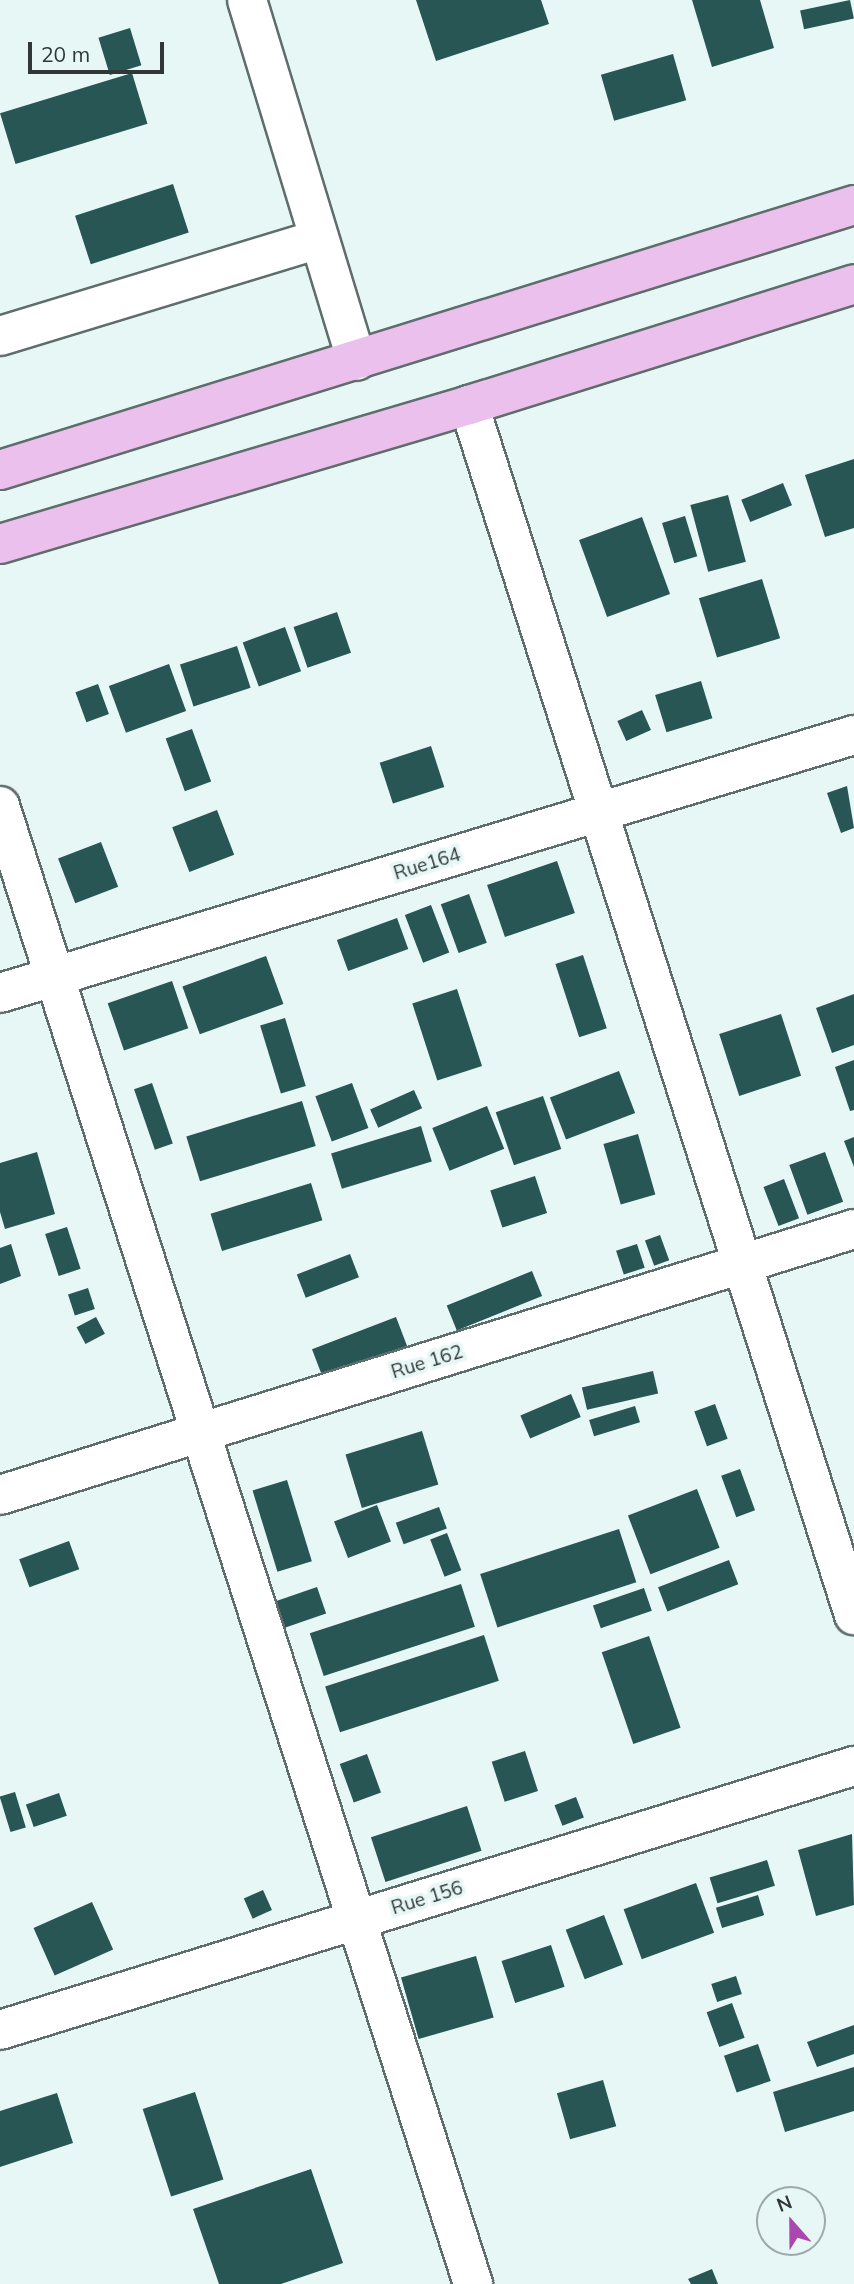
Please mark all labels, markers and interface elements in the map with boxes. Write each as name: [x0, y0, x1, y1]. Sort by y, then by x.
scale bar: [32, 28, 168, 72]
text: 20 m: [41, 41, 90, 67]
street label: Rue164: [391, 843, 463, 885]
street label: Rue 162: [388, 1340, 466, 1384]
street label: Rue 156: [388, 1876, 466, 1920]
north arrow: [756, 2186, 826, 2256]
text: N: [773, 2189, 795, 2217]

